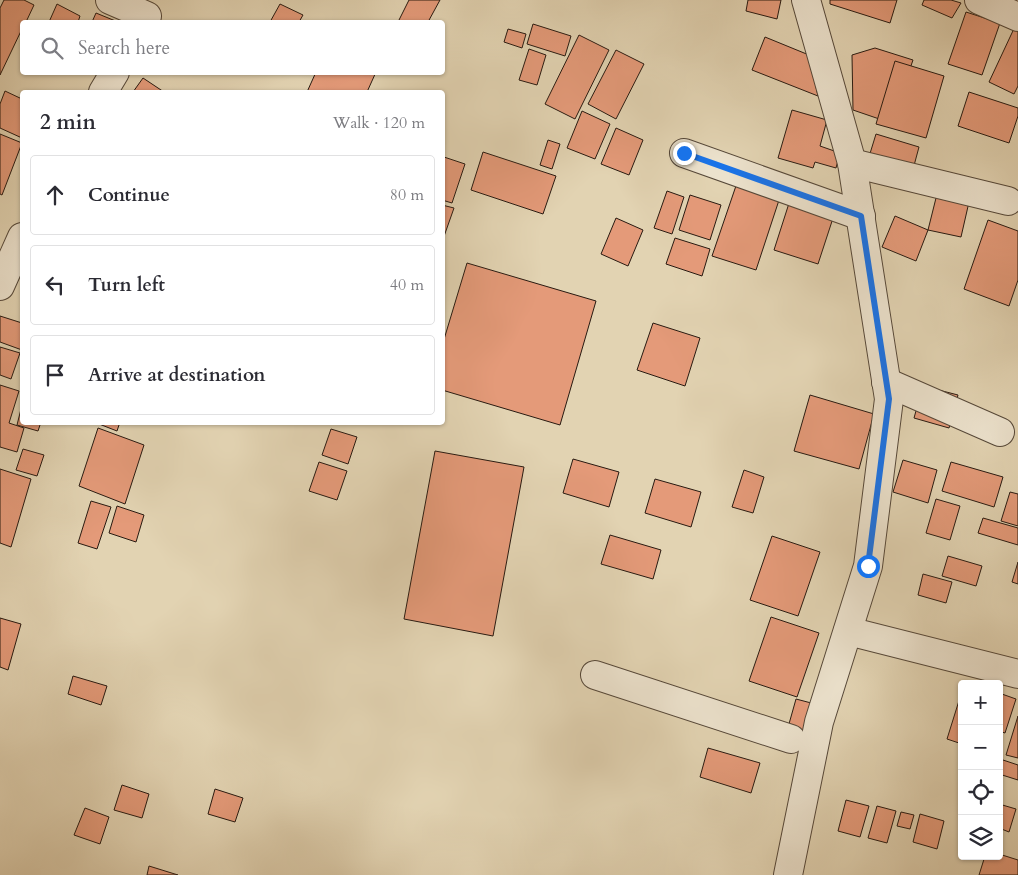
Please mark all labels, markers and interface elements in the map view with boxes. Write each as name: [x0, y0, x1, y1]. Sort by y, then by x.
search box: [20, 20, 445, 75]
icon: search: [38, 34, 66, 62]
text: Search here: [78, 35, 170, 61]
text: 2 min: [40, 108, 96, 137]
text: Walk · 120 m: [333, 112, 425, 134]
route end: [673, 142, 696, 165]
icon: ahead: [41, 181, 69, 209]
text: Continue: [88, 182, 170, 208]
text: 80 m: [390, 184, 424, 206]
icon: left: [41, 271, 69, 299]
text: Turn left: [88, 272, 165, 298]
text: 40 m: [390, 274, 424, 296]
icon: arrive: [41, 361, 69, 389]
text: Arrive at destination: [88, 362, 265, 388]
route start: [857, 555, 880, 578]
map controls: [958, 680, 1003, 860]
button: +: [958, 680, 1003, 725]
button: −: [958, 725, 1003, 770]
button: locate: [958, 770, 1003, 815]
button: layers: [958, 815, 1003, 860]

